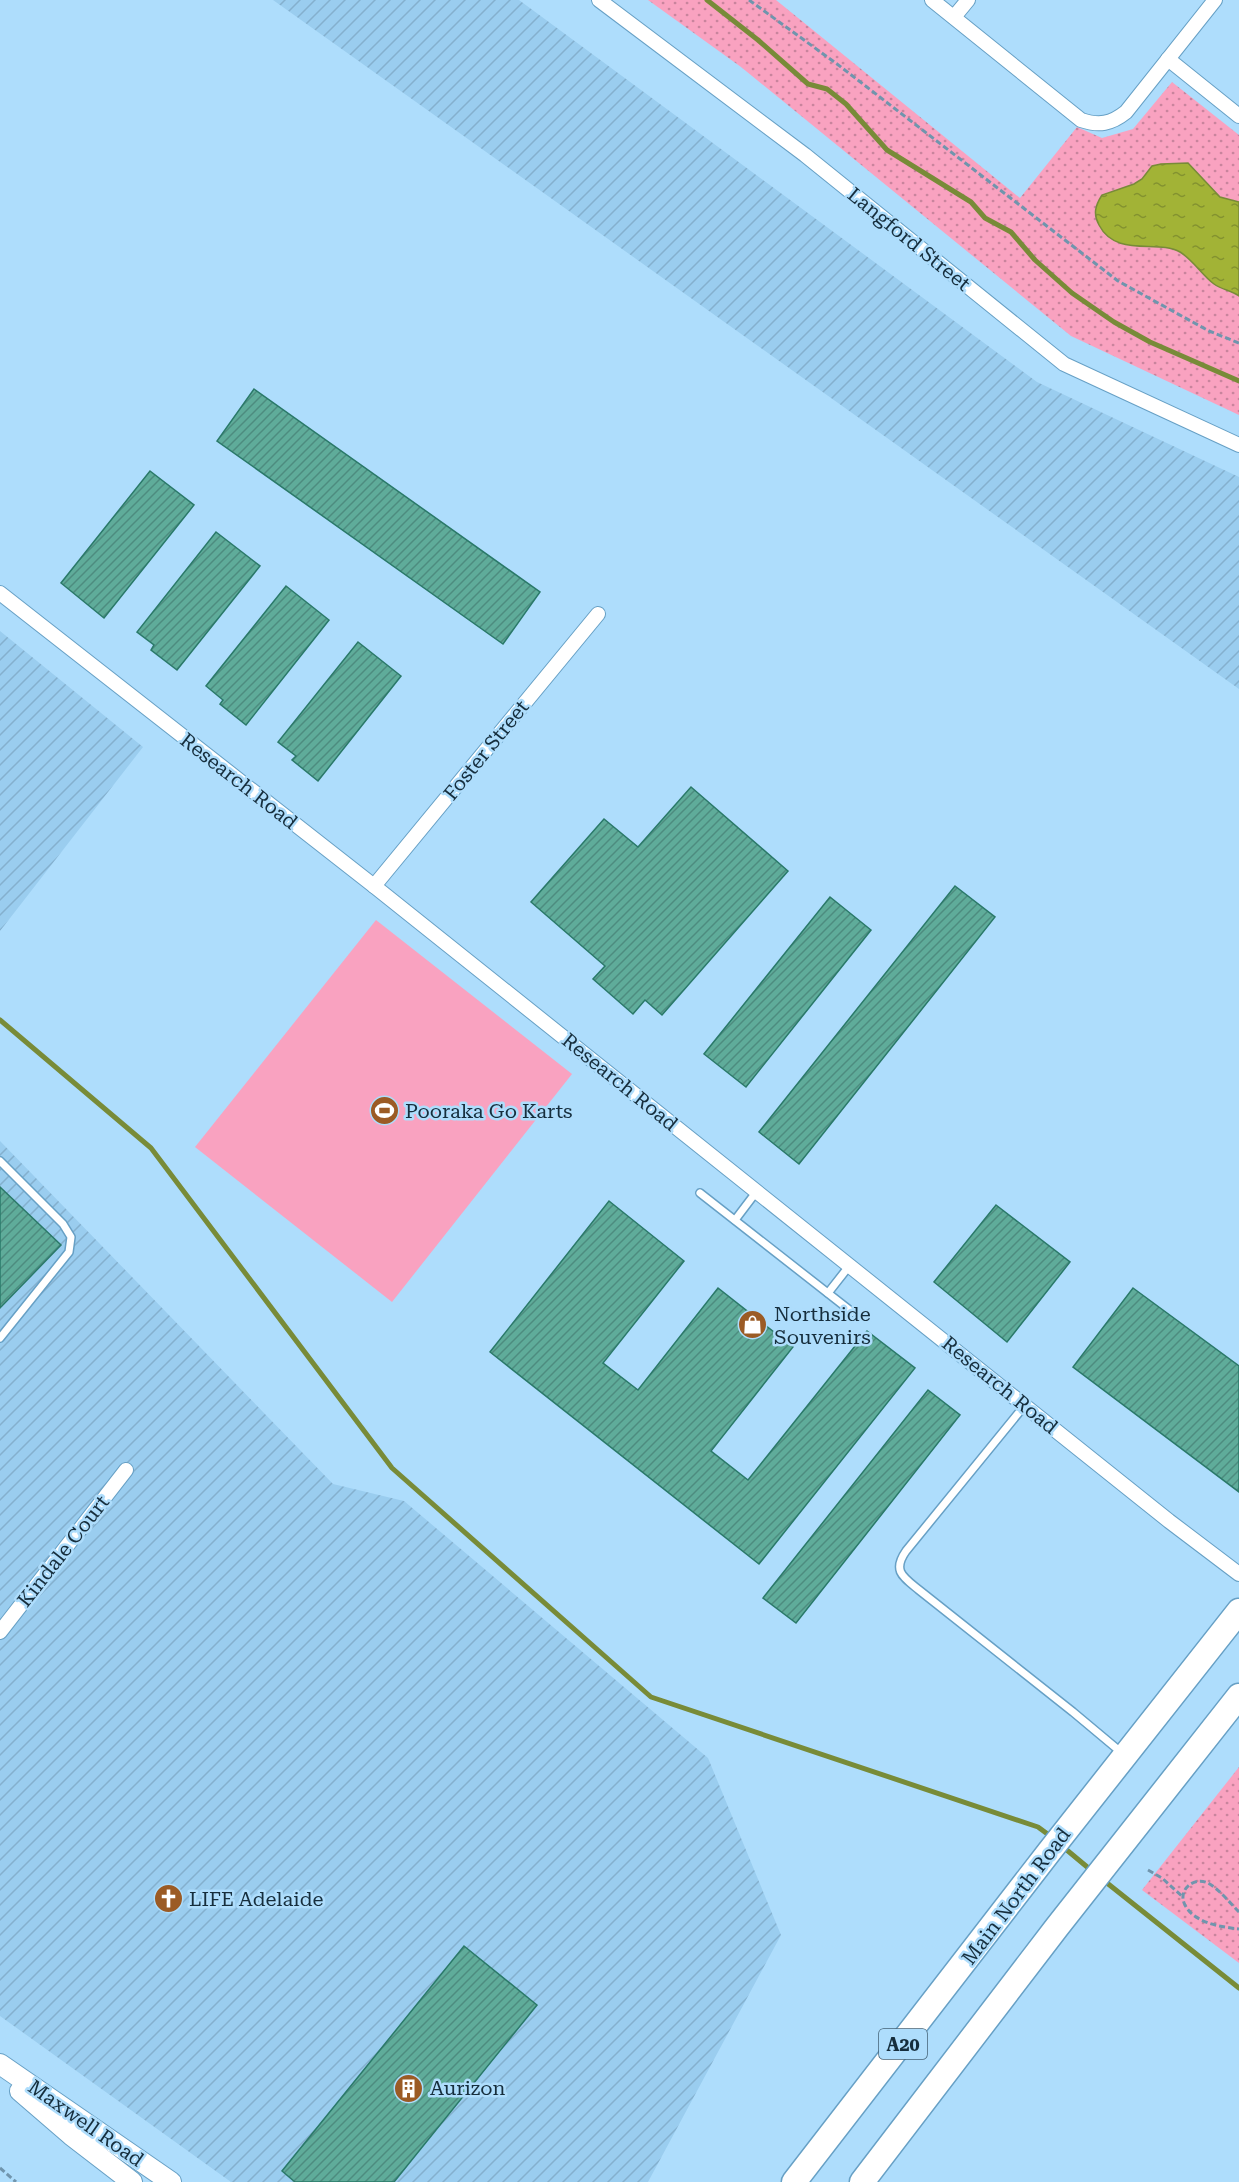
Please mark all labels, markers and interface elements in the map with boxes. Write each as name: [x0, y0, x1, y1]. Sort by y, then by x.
street label: Langford Street: [843, 182, 976, 296]
street label: Foster Street: [438, 695, 534, 805]
street label: Research Road: [176, 728, 302, 834]
street label: Research Road: [557, 1028, 683, 1136]
sports icon: Pooraka Go Karts: [368, 1095, 400, 1127]
place label: Pooraka Go Karts: [405, 1099, 573, 1123]
place label: Northside Souvenirs: [774, 1302, 871, 1349]
shop icon: Northside Souvenirs: [737, 1309, 769, 1341]
street label: Research Road: [937, 1331, 1063, 1439]
street label: Kindale Court: [12, 1490, 114, 1612]
street label: Main North Road: [957, 1823, 1075, 1969]
church icon: LIFE Adelaide: [152, 1883, 184, 1915]
place label: LIFE Adelaide: [189, 1887, 324, 1911]
road number: A20: [879, 2029, 927, 2059]
building icon: Aurizon: [393, 2072, 425, 2104]
street label: Maxwell Road: [24, 2074, 149, 2172]
place label: Aurizon: [430, 2076, 506, 2100]

